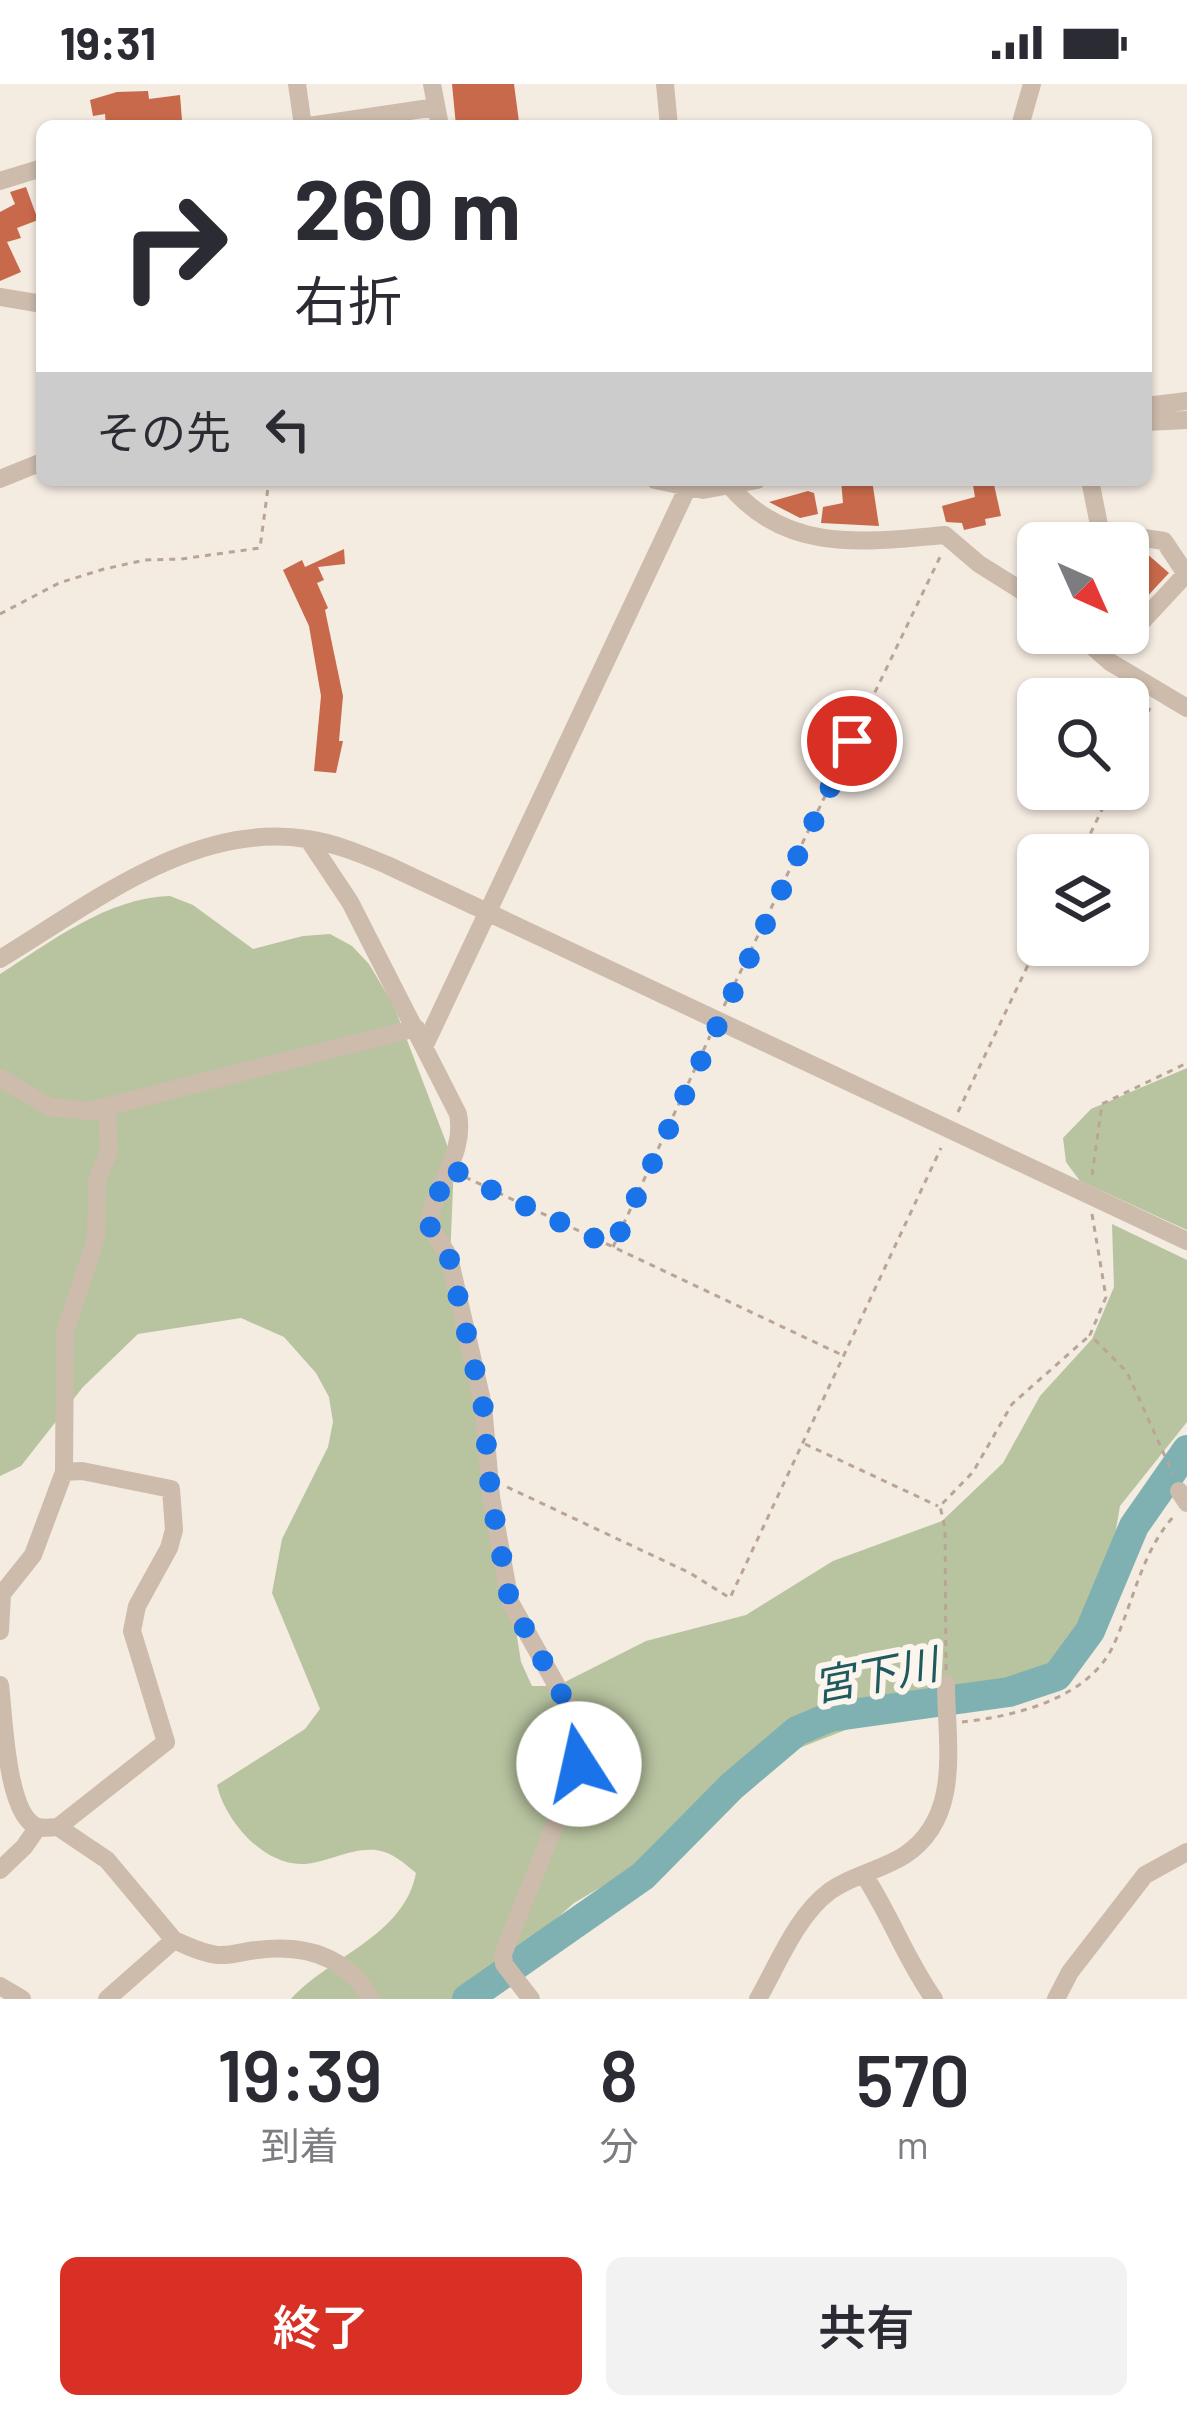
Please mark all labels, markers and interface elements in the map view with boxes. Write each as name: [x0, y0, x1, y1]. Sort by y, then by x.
text: 19:31: [60, 15, 156, 69]
text: 260 m: [294, 156, 521, 257]
icon: right: [96, 168, 252, 324]
text: 右折: [294, 267, 402, 332]
icon: left: [255, 396, 321, 462]
text: その先: [96, 404, 231, 458]
north arrow: [1017, 522, 1149, 654]
map controls: [1017, 522, 1149, 966]
button: search: [1017, 678, 1149, 810]
pin: [801, 690, 903, 792]
icon: arrive: [819, 708, 885, 774]
button: layers: [1017, 834, 1149, 966]
water label: 宮下川: [808, 1636, 946, 1710]
position arrow: [516, 1701, 642, 1827]
text: 19:39: [217, 2030, 382, 2116]
text: 8: [600, 2030, 638, 2116]
text: 570: [856, 2035, 970, 2121]
text: m: [897, 2120, 929, 2167]
text: 到着: [261, 2121, 339, 2168]
text: 分: [599, 2121, 638, 2168]
button: 終了: [60, 2257, 582, 2395]
button: 共有: [606, 2257, 1127, 2395]

